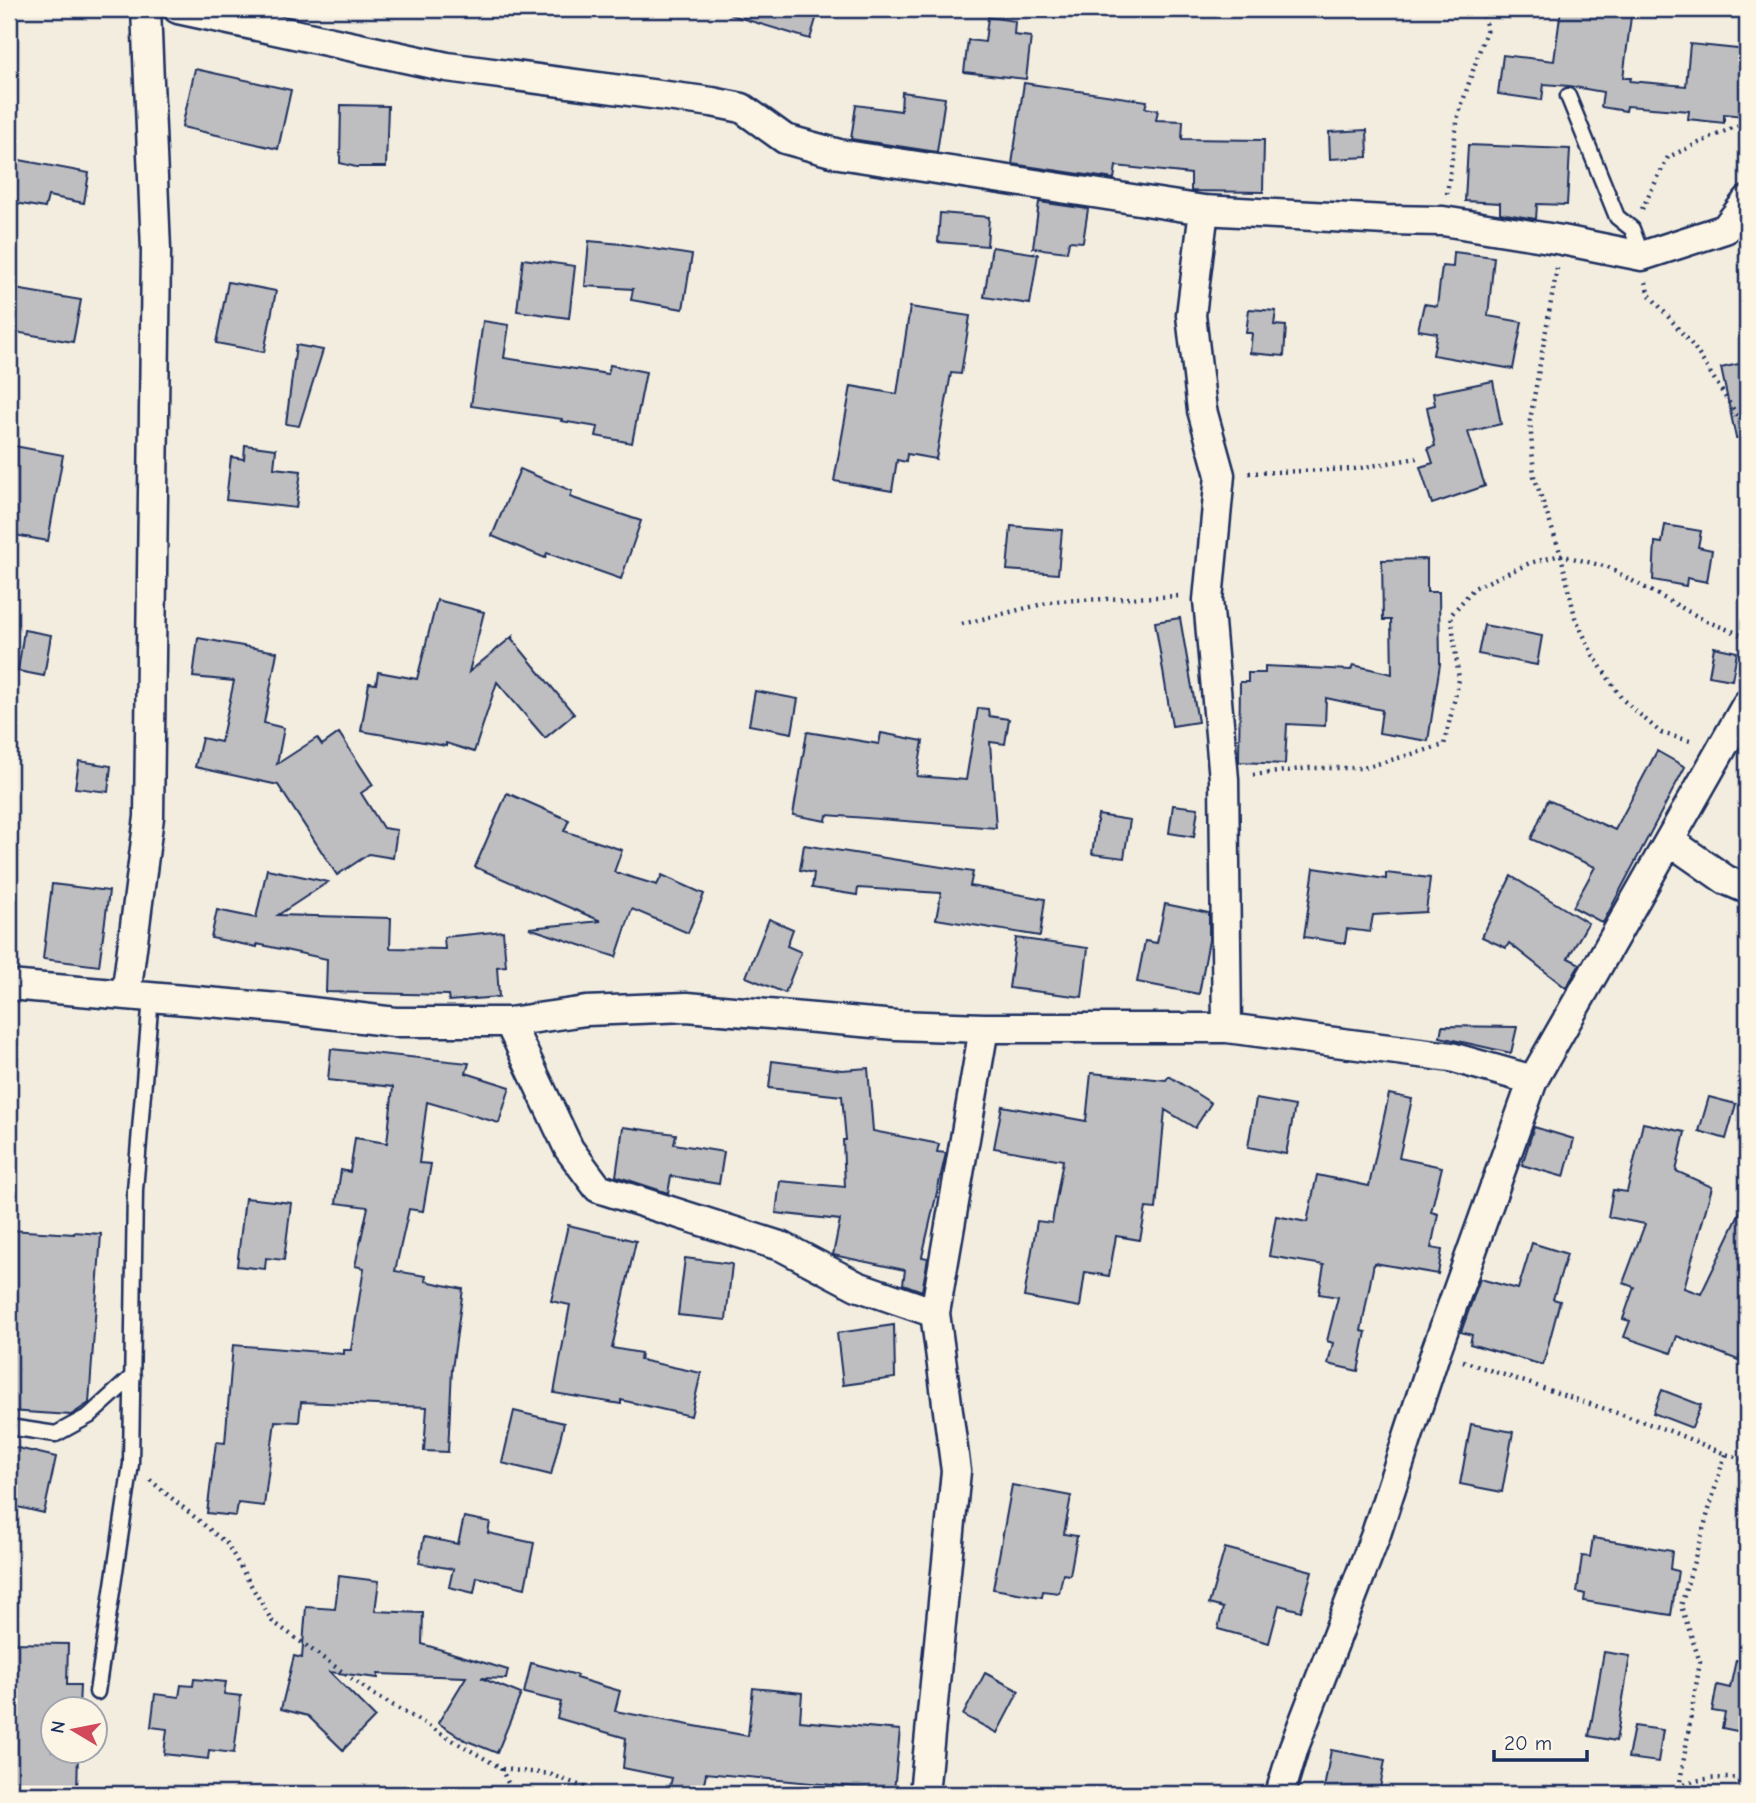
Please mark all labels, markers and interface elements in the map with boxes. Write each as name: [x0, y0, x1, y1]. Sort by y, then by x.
north arrow: [38, 1694, 108, 1764]
text: N: [46, 1719, 70, 1735]
scale bar: [1494, 1719, 1586, 1763]
text: 20 m: [1504, 1731, 1552, 1755]

